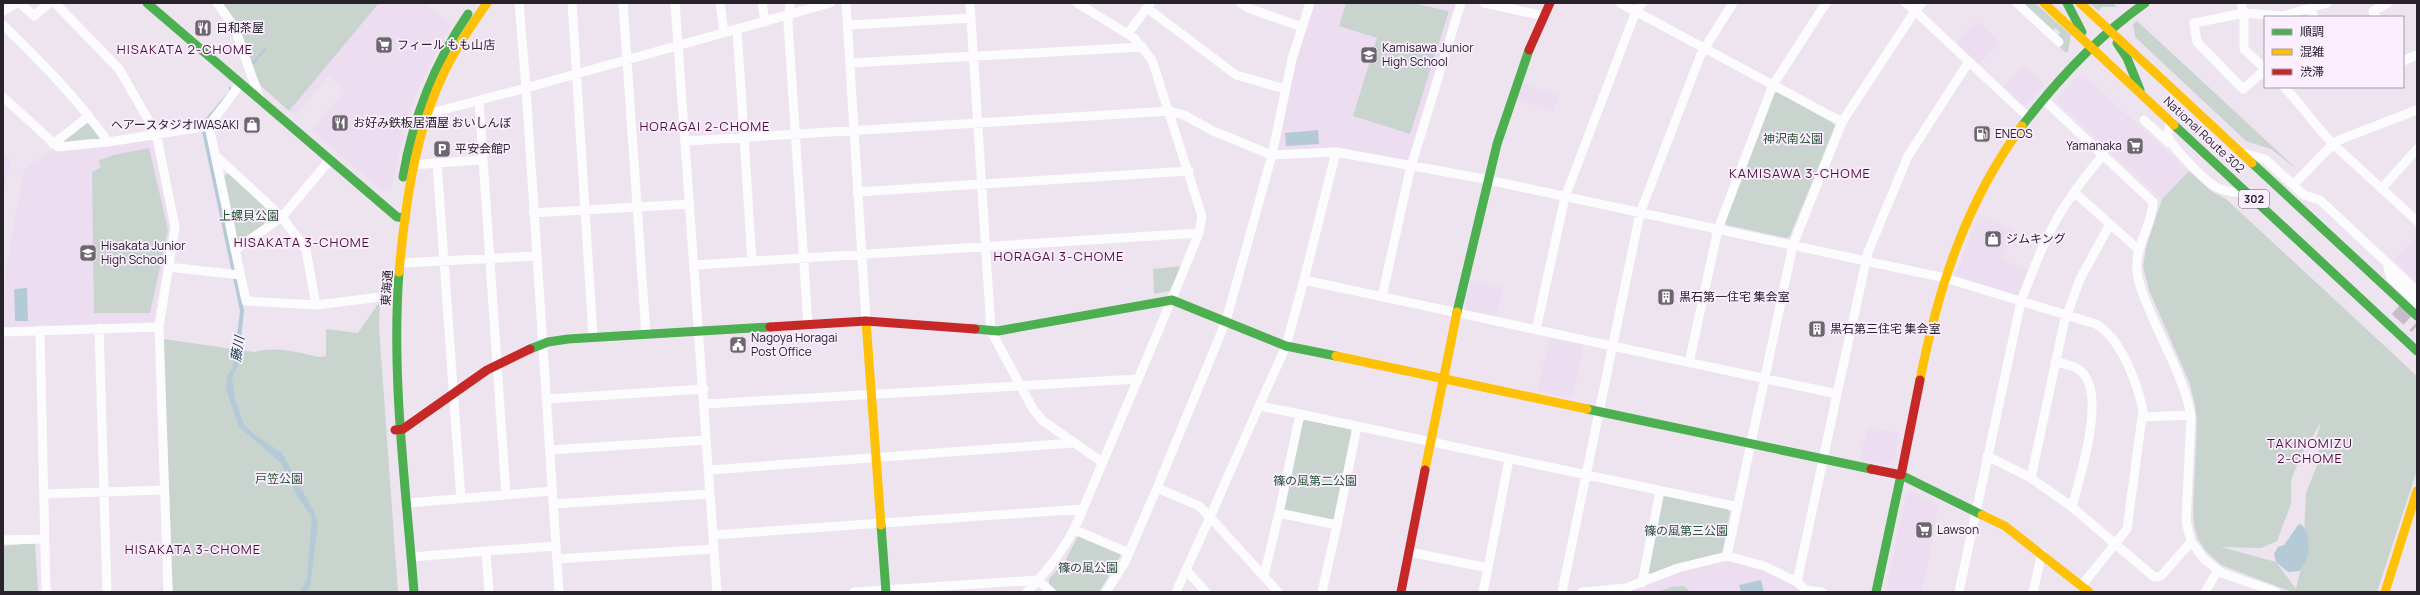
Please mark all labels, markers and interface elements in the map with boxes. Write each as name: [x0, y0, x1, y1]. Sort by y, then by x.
legend: [2264, 16, 2404, 88]
restaurant icon: 日和茶屋: [193, 18, 213, 38]
place label: 日和茶屋: [216, 19, 264, 36]
text: 順調: [2300, 23, 2324, 40]
supermarket icon: フィール もも山店: [374, 35, 394, 55]
place label: フィール もも山店: [397, 36, 495, 53]
place label: Kamisawa Junior High School: [1382, 39, 1474, 70]
district label: HISAKATA 2-CHOME: [117, 40, 253, 58]
text: 混雑: [2300, 43, 2324, 60]
school or university icon: Kamisawa Junior High School: [1359, 45, 1379, 65]
text: 渋滞: [2300, 63, 2324, 80]
street label: National Route 302: [2160, 93, 2249, 177]
restaurant icon: お好み鉄板居酒屋 おいしんぼ: [330, 113, 350, 133]
place label: お好み鉄板居酒屋 おいしんぼ: [353, 114, 511, 131]
shop icon: ヘアースタジオIWASAKI: [242, 115, 262, 135]
place label: ヘアースタジオIWASAKI: [111, 116, 239, 133]
district label: HORAGAI 2-CHOME: [639, 117, 771, 135]
fuel station icon: ENEOS: [1972, 124, 1992, 144]
place label: ENEOS: [1995, 125, 2033, 142]
park label: 神沢南公園: [1763, 130, 1823, 147]
supermarket icon: Yamanaka: [2125, 136, 2145, 156]
place label: Yamanaka: [2066, 137, 2122, 154]
parking icon: 平安会館P: [432, 139, 452, 159]
place label: 平安会館P: [455, 140, 510, 157]
district label: KAMISAWA 3-CHOME: [1729, 164, 1871, 182]
road number: 302: [2239, 190, 2269, 208]
park label: 上螺貝公園: [219, 207, 279, 224]
shop icon: ジムキング: [1983, 229, 2003, 249]
place label: ジムキング: [2006, 230, 2066, 247]
district label: HISAKATA 3-CHOME: [234, 233, 370, 251]
place label: Hisakata Junior High School: [101, 237, 186, 268]
school or university icon: Hisakata Junior High School: [78, 243, 98, 263]
district label: HORAGAI 3-CHOME: [994, 247, 1124, 265]
street label: 東海通: [377, 269, 396, 307]
building icon: 黒石第一住宅 集会室: [1656, 287, 1676, 307]
place label: 黒石第一住宅 集会室: [1679, 288, 1789, 305]
building icon: 黒石第三住宅 集会室: [1807, 319, 1827, 339]
place label: 黒石第三住宅 集会室: [1830, 320, 1940, 337]
place label: Nagoya Horagai Post Office: [751, 329, 838, 360]
water label: 藤川: [226, 333, 248, 363]
public building icon: Nagoya Horagai Post Office: [728, 335, 748, 355]
district label: TAKINOMIZU 2-CHOME: [2267, 434, 2353, 467]
park label: 戸笠公園: [255, 470, 303, 487]
park label: 篠の風第二公園: [1273, 472, 1357, 489]
supermarket icon: Lawson: [1914, 520, 1934, 540]
place label: Lawson: [1937, 521, 1979, 538]
park label: 篠の風第三公園: [1644, 522, 1728, 539]
district label: HISAKATA 3-CHOME: [125, 540, 261, 558]
park label: 篠の風公園: [1058, 559, 1118, 576]

